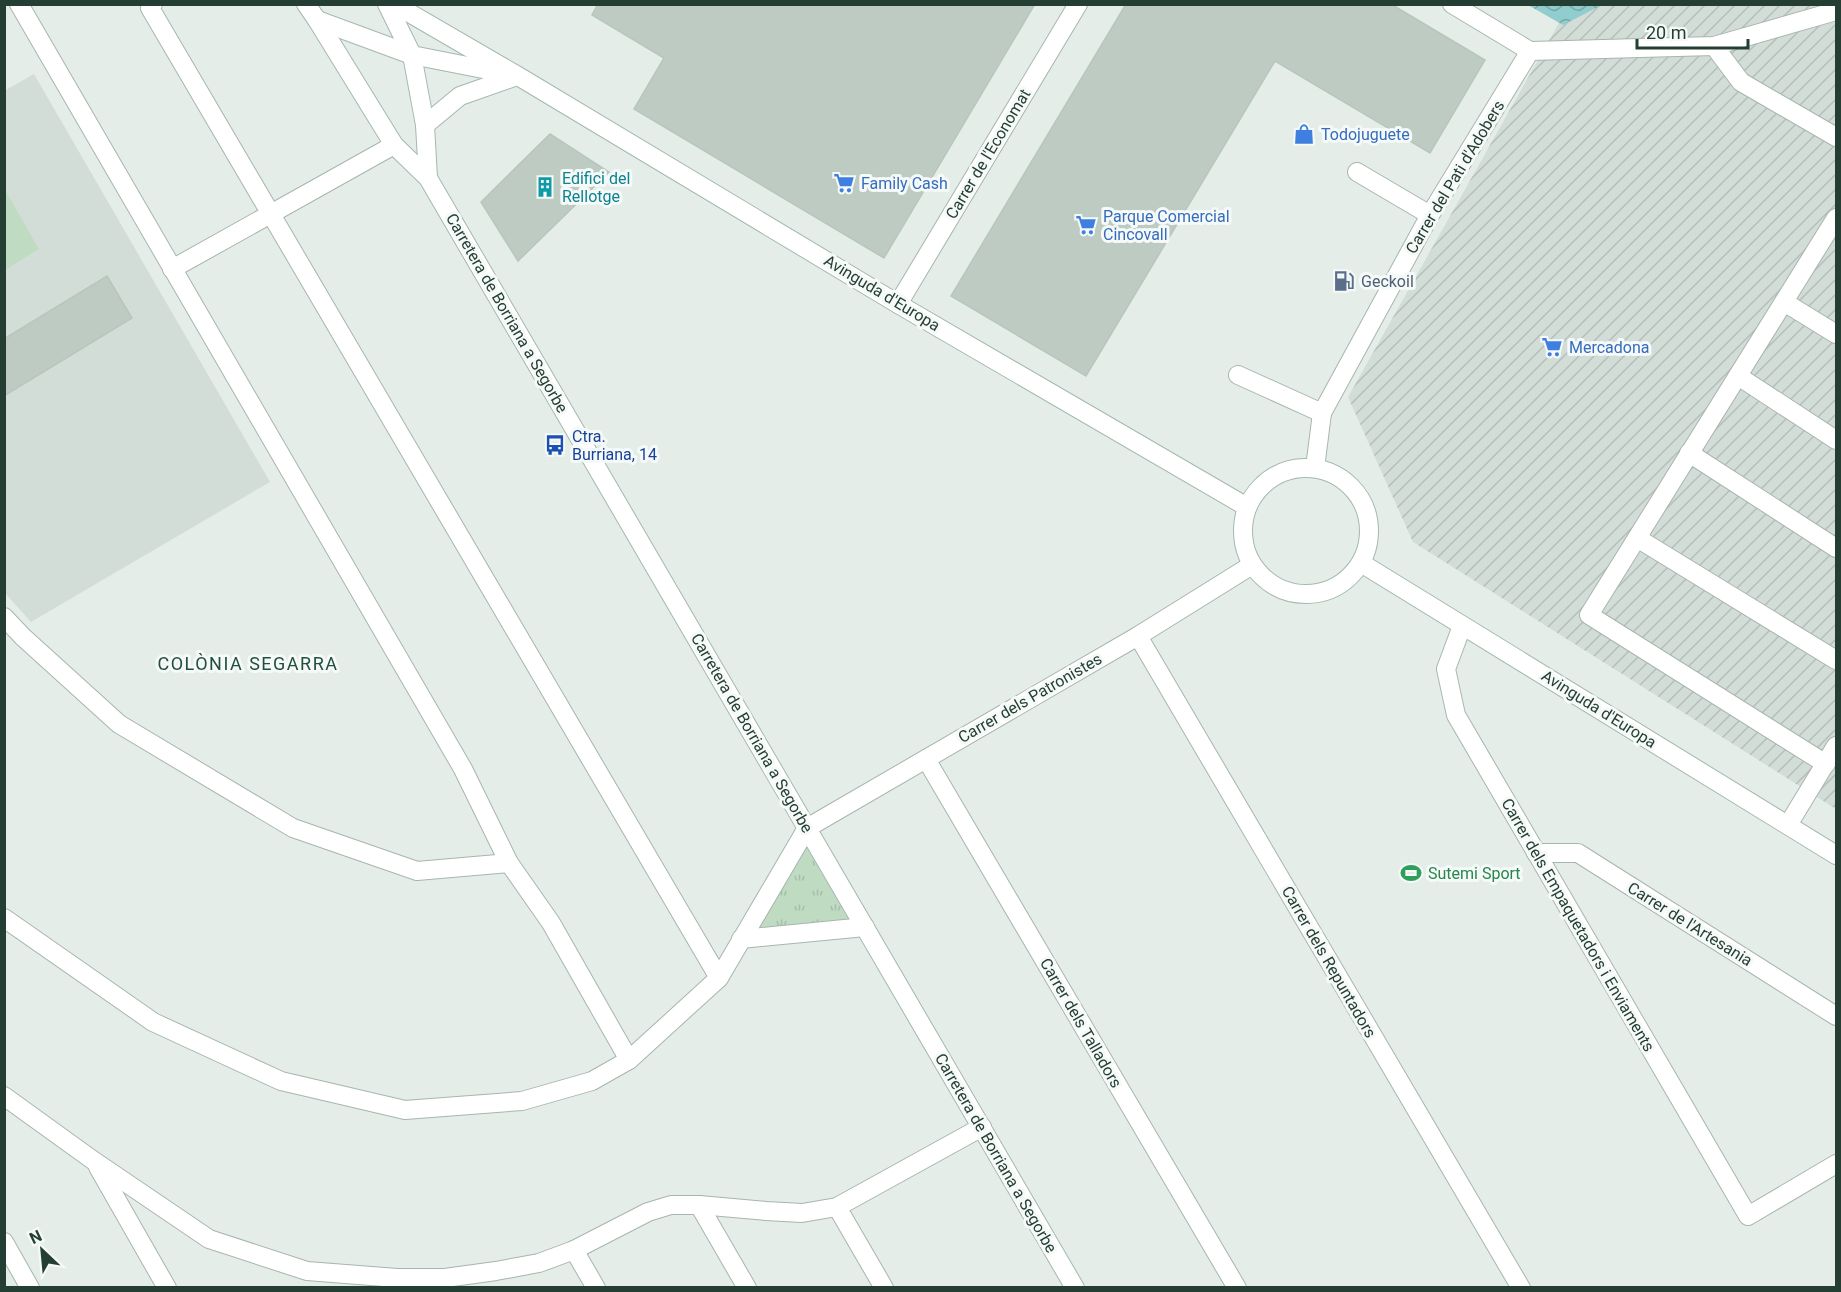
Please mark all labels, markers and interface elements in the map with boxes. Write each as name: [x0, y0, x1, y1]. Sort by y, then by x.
scale bar: [1637, 12, 1748, 50]
text: 20 m: [1646, 22, 1686, 43]
street label: Carrer de l'Economat: [942, 86, 1034, 222]
street label: Carrer del Pati d'Adobers: [1402, 97, 1508, 257]
shop icon: Todojuguete: [1292, 122, 1316, 146]
place label: Todojuguete: [1321, 125, 1410, 144]
place label: Edifici del Rellotge: [562, 169, 630, 206]
supermarket icon: Family Cash: [832, 171, 856, 195]
place label: Family Cash: [861, 174, 948, 193]
building icon: Edifici del Rellotge: [533, 175, 557, 199]
place label: Parque Comercial Cincovall: [1103, 207, 1230, 244]
street label: Carretera de Borriana a Segorbe: [442, 210, 572, 416]
supermarket icon: Parque Comercial Cincovall: [1074, 213, 1098, 237]
street label: Avinguda d'Europa: [821, 251, 943, 335]
fuel station icon: Geckoil: [1332, 269, 1356, 293]
place label: Geckoil: [1361, 272, 1414, 291]
supermarket icon: Mercadona: [1540, 335, 1564, 359]
place label: Mercadona: [1569, 338, 1650, 357]
place label: Ctra. Burriana, 14: [572, 427, 657, 464]
bus stop icon: Ctra. Burriana, 14: [543, 433, 567, 457]
street label: Carretera de Borriana a Segorbe: [687, 630, 817, 836]
street label: Carrer dels Patronistes: [955, 649, 1105, 747]
district label: COLÒNIA SEGARRA: [157, 653, 339, 674]
street label: Avinguda d'Europa: [1538, 666, 1660, 752]
street label: Carrer dels Empaquetadors i Enviaments: [1497, 795, 1659, 1055]
sports icon: Sutemi Sport: [1399, 861, 1423, 885]
place label: Sutemi Sport: [1428, 864, 1521, 883]
street label: Carrer de l'Artesania: [1624, 878, 1756, 970]
street label: Carrer dels Repuntadors: [1278, 883, 1380, 1041]
street label: Carrer dels Talladors: [1036, 955, 1126, 1091]
street label: Carretera de Borriana a Segorbe: [931, 1050, 1061, 1256]
north arrow: [12, 1220, 72, 1280]
text: N: [26, 1226, 45, 1248]

